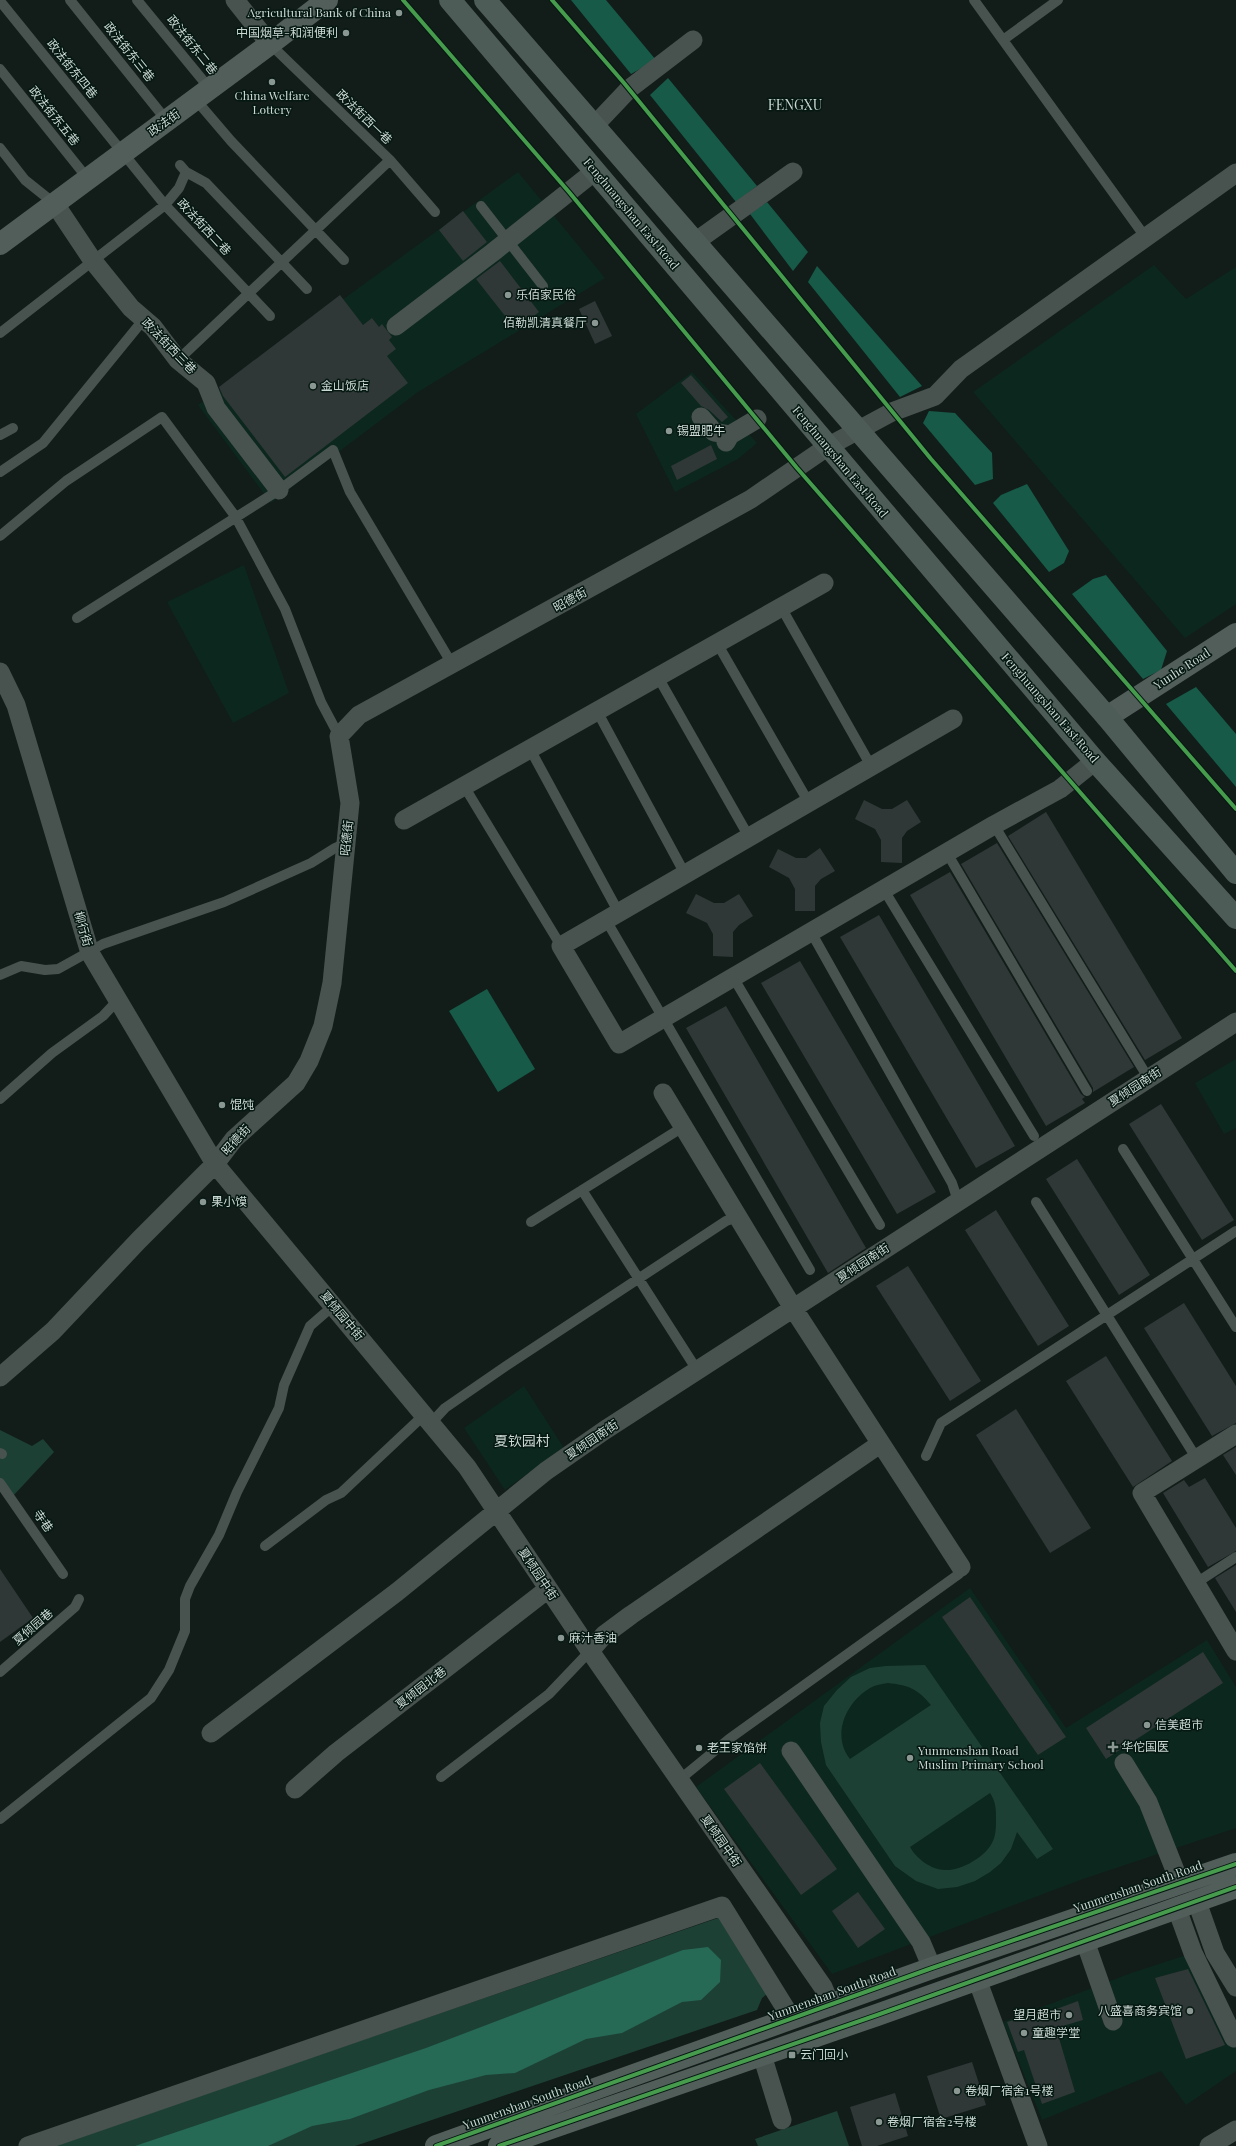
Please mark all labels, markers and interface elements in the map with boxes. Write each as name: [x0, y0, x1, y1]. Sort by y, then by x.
place label: Agricultural Bank of China: [246, 4, 391, 20]
marker: Agricultural Bank of China: [394, 8, 404, 18]
street label: 政法街东二巷: [164, 11, 222, 77]
street label: 政法街东三巷: [101, 18, 159, 84]
place label: 中国烟草-和润便利: [236, 24, 338, 40]
marker: 中国烟草-和润便利: [341, 28, 351, 38]
street label: 政法街东四巷: [44, 35, 102, 101]
marker: China Welfare Lottery: [267, 77, 277, 87]
street label: 政法街东五巷: [26, 82, 84, 148]
street label: 政法街西一巷: [333, 86, 396, 147]
place label: China Welfare Lottery: [234, 87, 310, 117]
district label: FENGXU: [768, 95, 823, 114]
street label: 政法街: [144, 105, 183, 139]
street label: Fenghuangshan East Road: [580, 154, 683, 272]
street label: 政法街西二巷: [174, 195, 235, 258]
place label: 乐佰家民俗: [516, 286, 576, 302]
marker: 乐佰家民俗: [503, 290, 513, 300]
street label: 政法街西三巷: [139, 314, 200, 377]
place label: 佰勒凯清真餐厅: [503, 314, 587, 330]
marker: 佰勒凯清真餐厅: [590, 318, 600, 328]
place label: 金山饭店: [321, 377, 369, 393]
marker: 金山饭店: [308, 381, 318, 391]
street label: Fenghuangshan East Road: [789, 402, 892, 520]
place label: 锡盟肥牛: [677, 422, 725, 438]
marker: 锡盟肥牛: [664, 426, 674, 436]
street label: 昭德街: [550, 583, 589, 615]
street label: Yunhe Road: [1149, 644, 1213, 693]
street label: Fenghuangshan East Road: [999, 649, 1103, 766]
street label: 昭德街: [336, 819, 356, 857]
street label: 柳行街: [71, 909, 97, 948]
street label: 夏倾园南街: [1105, 1063, 1164, 1109]
place label: 馄饨: [230, 1096, 254, 1112]
marker: 馄饨: [217, 1100, 227, 1110]
street label: 昭德街: [217, 1121, 253, 1158]
place label: 果小馍: [211, 1193, 247, 1209]
marker: 果小馍: [198, 1197, 208, 1207]
street label: 夏倾园南街: [833, 1239, 892, 1285]
street label: 夏倾园中街: [317, 1287, 368, 1343]
street label: 夏倾园南街: [562, 1416, 621, 1463]
district label: 夏钦园村: [494, 1431, 550, 1450]
street label: 寺巷: [30, 1506, 57, 1535]
street label: 夏倾园中街: [515, 1544, 562, 1603]
street label: 夏倾园巷: [9, 1604, 56, 1648]
place label: 麻汁香油: [569, 1629, 617, 1645]
marker: 麻汁香油: [556, 1633, 566, 1643]
street label: 夏倾园北巷: [392, 1662, 449, 1712]
place label: 信美超市: [1155, 1716, 1203, 1732]
marker: 信美超市: [1142, 1720, 1152, 1730]
place label: 华佗国医: [1121, 1738, 1169, 1754]
place label: 老王家馅饼: [707, 1739, 767, 1755]
place label: Yunmenshan Road Muslim Primary School: [917, 1742, 1044, 1772]
marker: 华佗国医: [1108, 1742, 1118, 1752]
marker: 老王家馅饼: [694, 1743, 704, 1753]
marker: Yunmenshan Road Muslim Primary School: [905, 1753, 915, 1763]
street label: 夏倾园中街: [698, 1811, 746, 1870]
street label: Yunmenshan South Road: [1070, 1857, 1204, 1916]
street label: Yunmenshan South Road: [765, 1962, 898, 2024]
place label: 八盛喜商务宾馆: [1098, 2002, 1182, 2018]
place label: 望月超市: [1013, 2006, 1061, 2022]
marker: 八盛喜商务宾馆: [1185, 2006, 1195, 2016]
marker: 望月超市: [1064, 2010, 1074, 2020]
place label: 童趣学堂: [1032, 2024, 1080, 2040]
marker: 童趣学堂: [1019, 2028, 1029, 2038]
place label: 云门回小: [800, 2046, 848, 2062]
marker: 云门回小: [787, 2050, 797, 2060]
street label: Yunmenshan South Road: [460, 2071, 593, 2133]
place label: 卷烟厂宿舍1号楼: [965, 2082, 1053, 2098]
marker: 卷烟厂宿舍1号楼: [952, 2086, 962, 2096]
place label: 卷烟厂宿舍2号楼: [887, 2113, 977, 2129]
marker: 卷烟厂宿舍2号楼: [874, 2117, 884, 2127]

